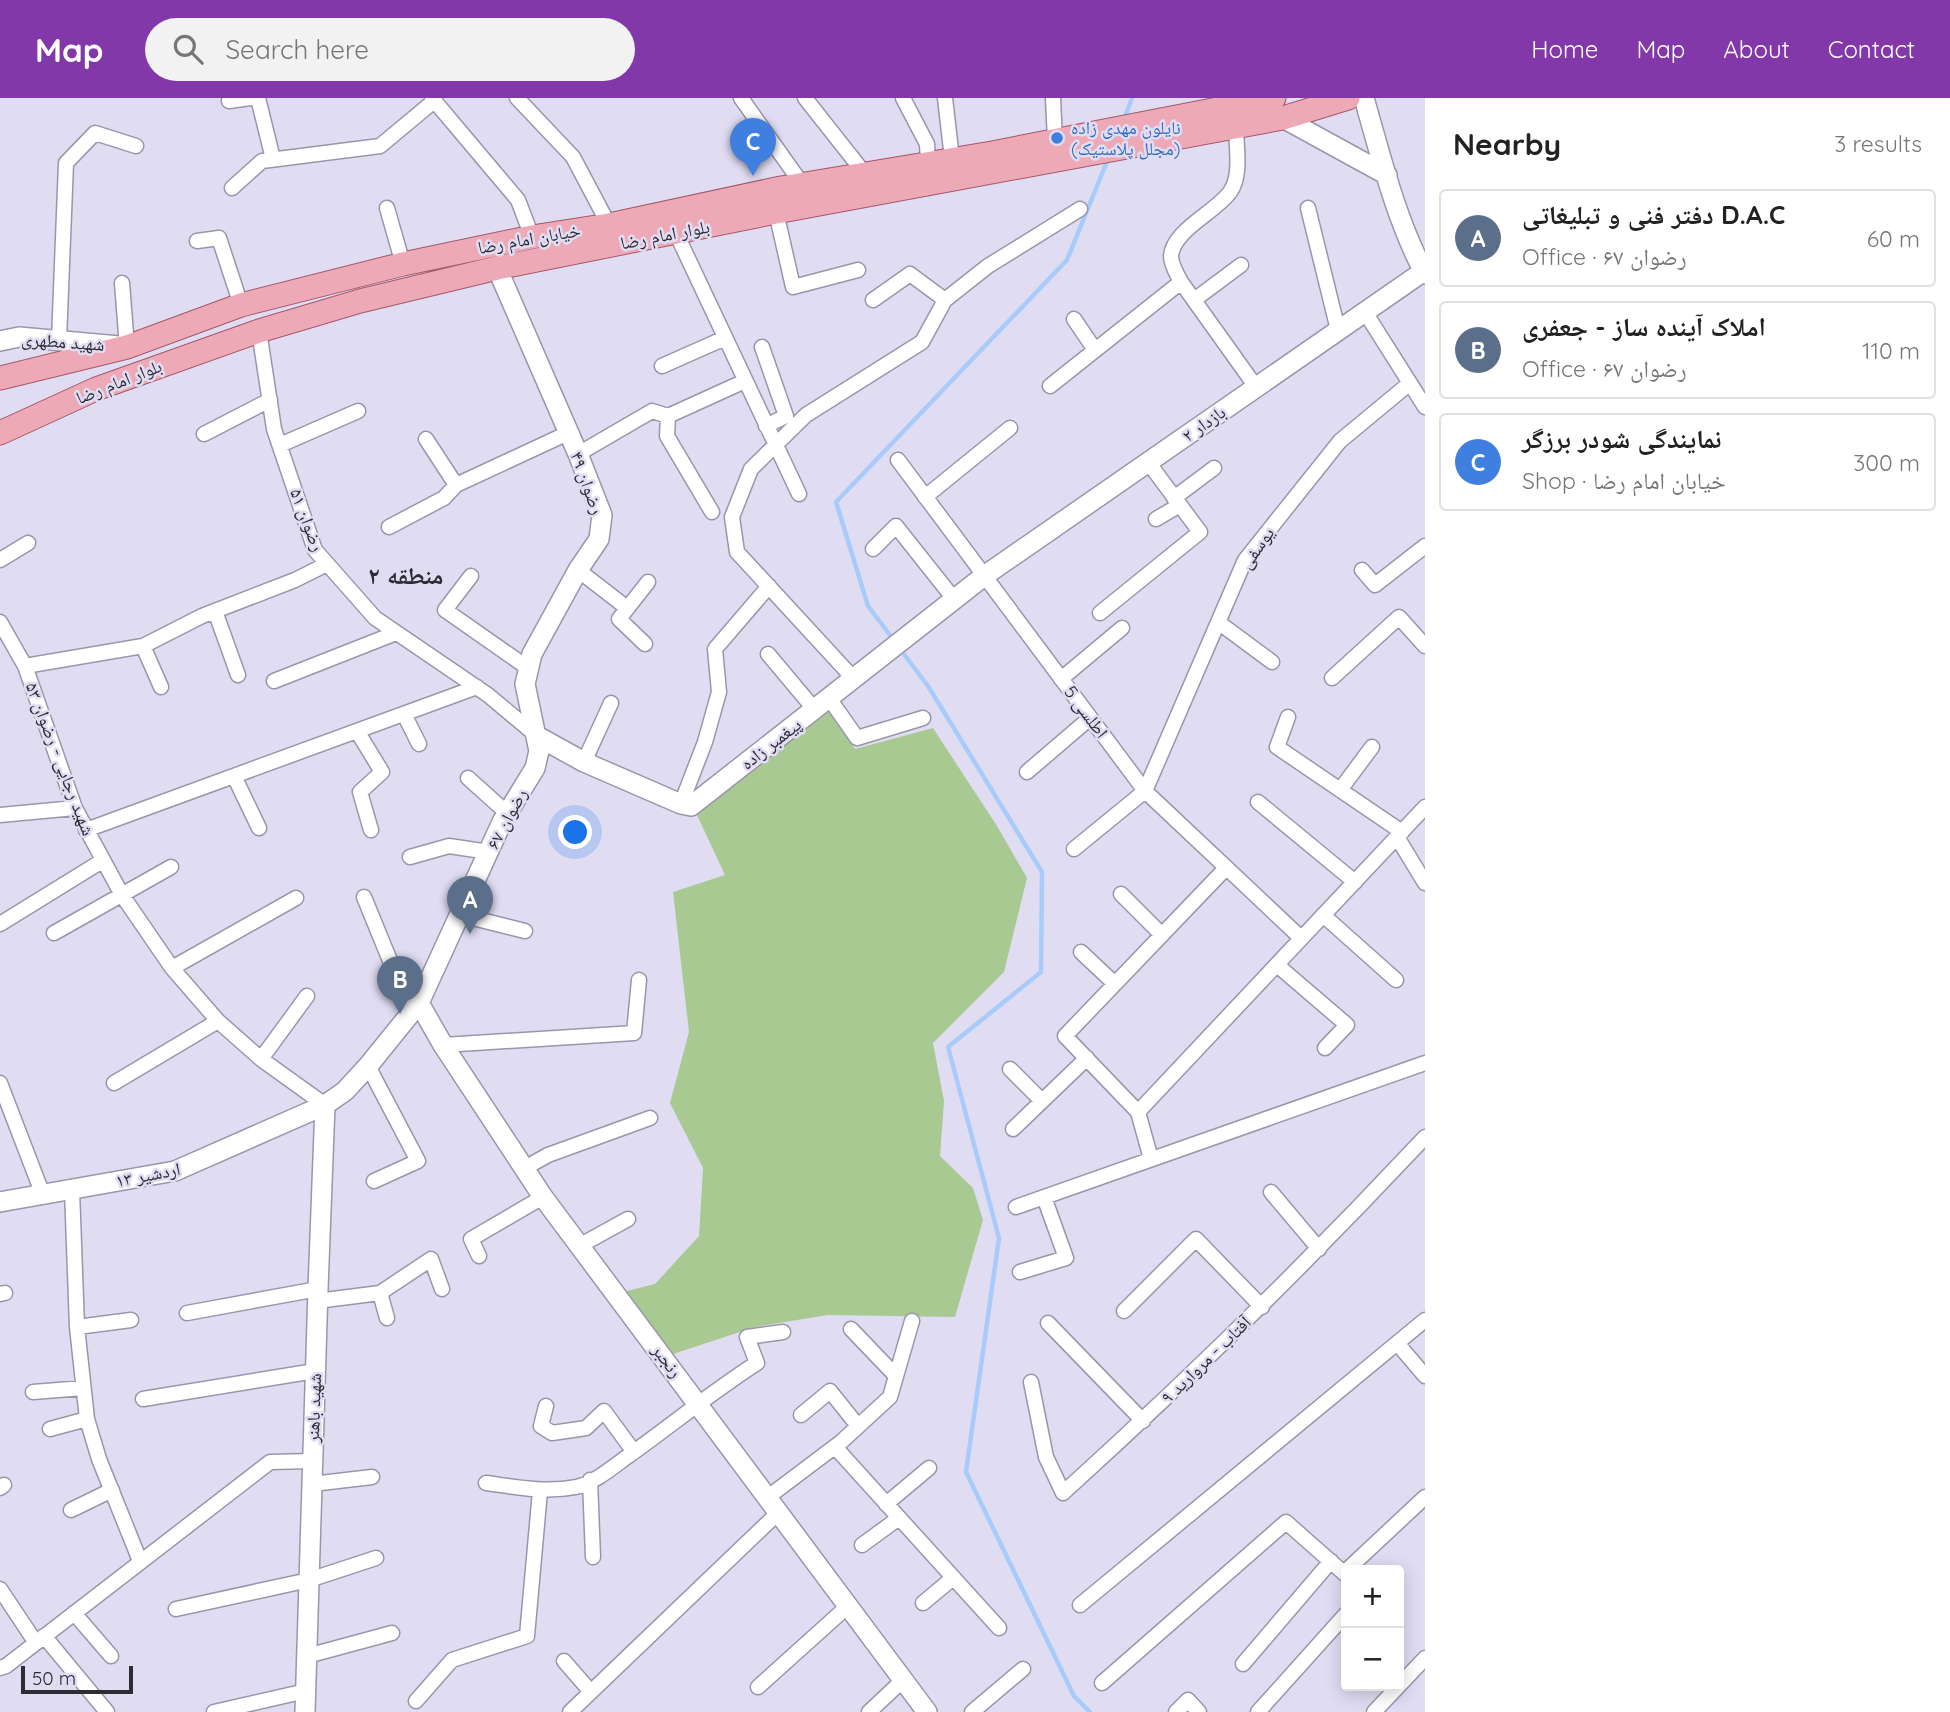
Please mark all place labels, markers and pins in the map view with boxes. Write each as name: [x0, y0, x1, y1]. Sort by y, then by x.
place label: نایلون مهدی زاده (مجلل پلاستیک): [1071, 116, 1181, 160]
pin: C: [730, 118, 776, 176]
marker: نایلون مهدی زاده (مجلل پلاستیک): [1049, 130, 1065, 146]
pin: A: [447, 876, 493, 934]
pin: B: [377, 956, 423, 1014]

